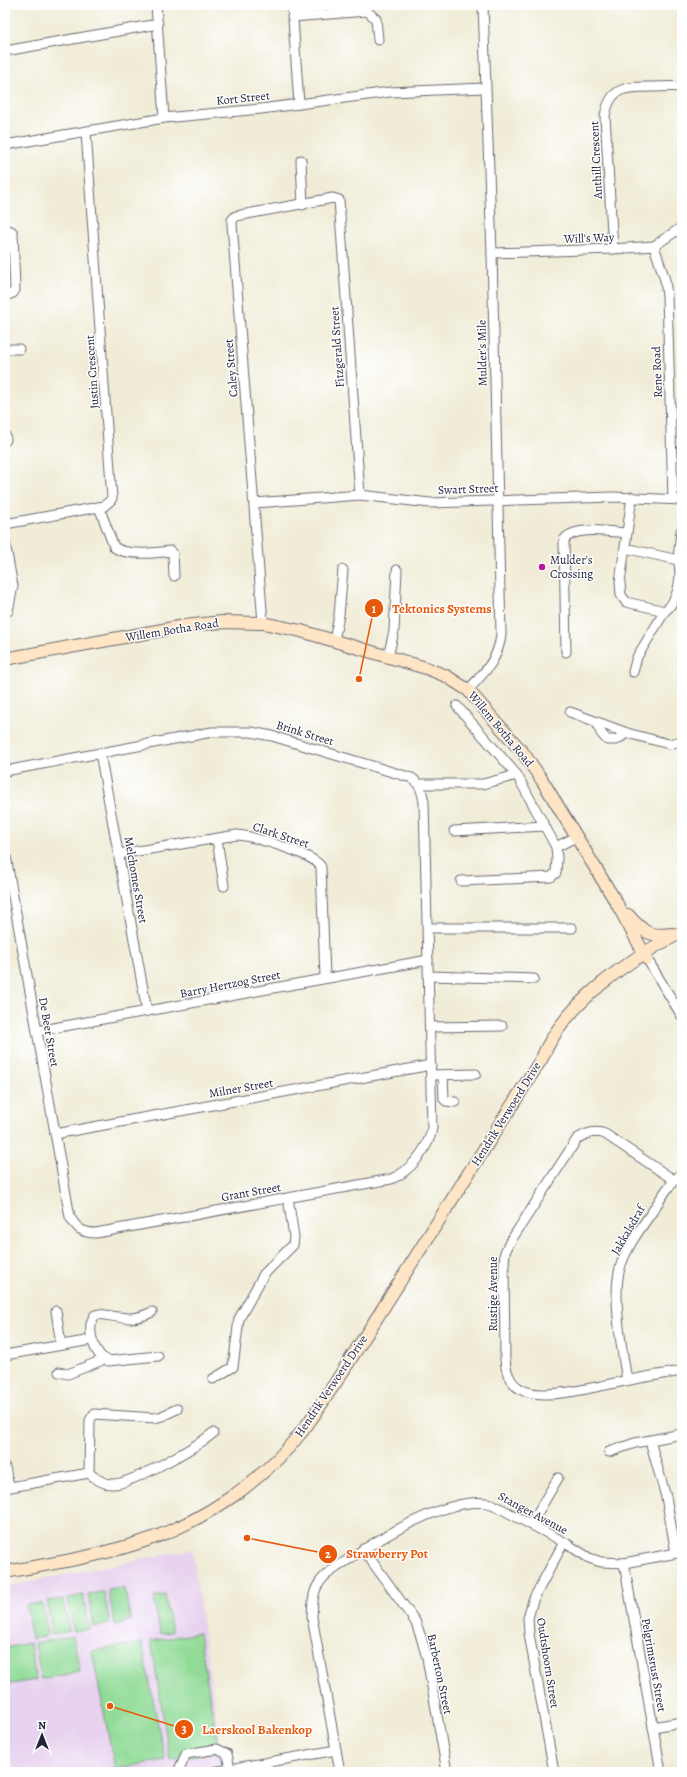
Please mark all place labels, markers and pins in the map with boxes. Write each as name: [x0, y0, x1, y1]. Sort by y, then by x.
place label: Mulder's Crossing: [550, 552, 593, 582]
marker: Mulder's Crossing: [537, 562, 547, 572]
callout: Tektonics Systems: [364, 596, 500, 621]
callout: Strawberry Pot: [318, 1541, 437, 1566]
callout: Laerskool Bakenkop: [174, 1717, 320, 1742]

